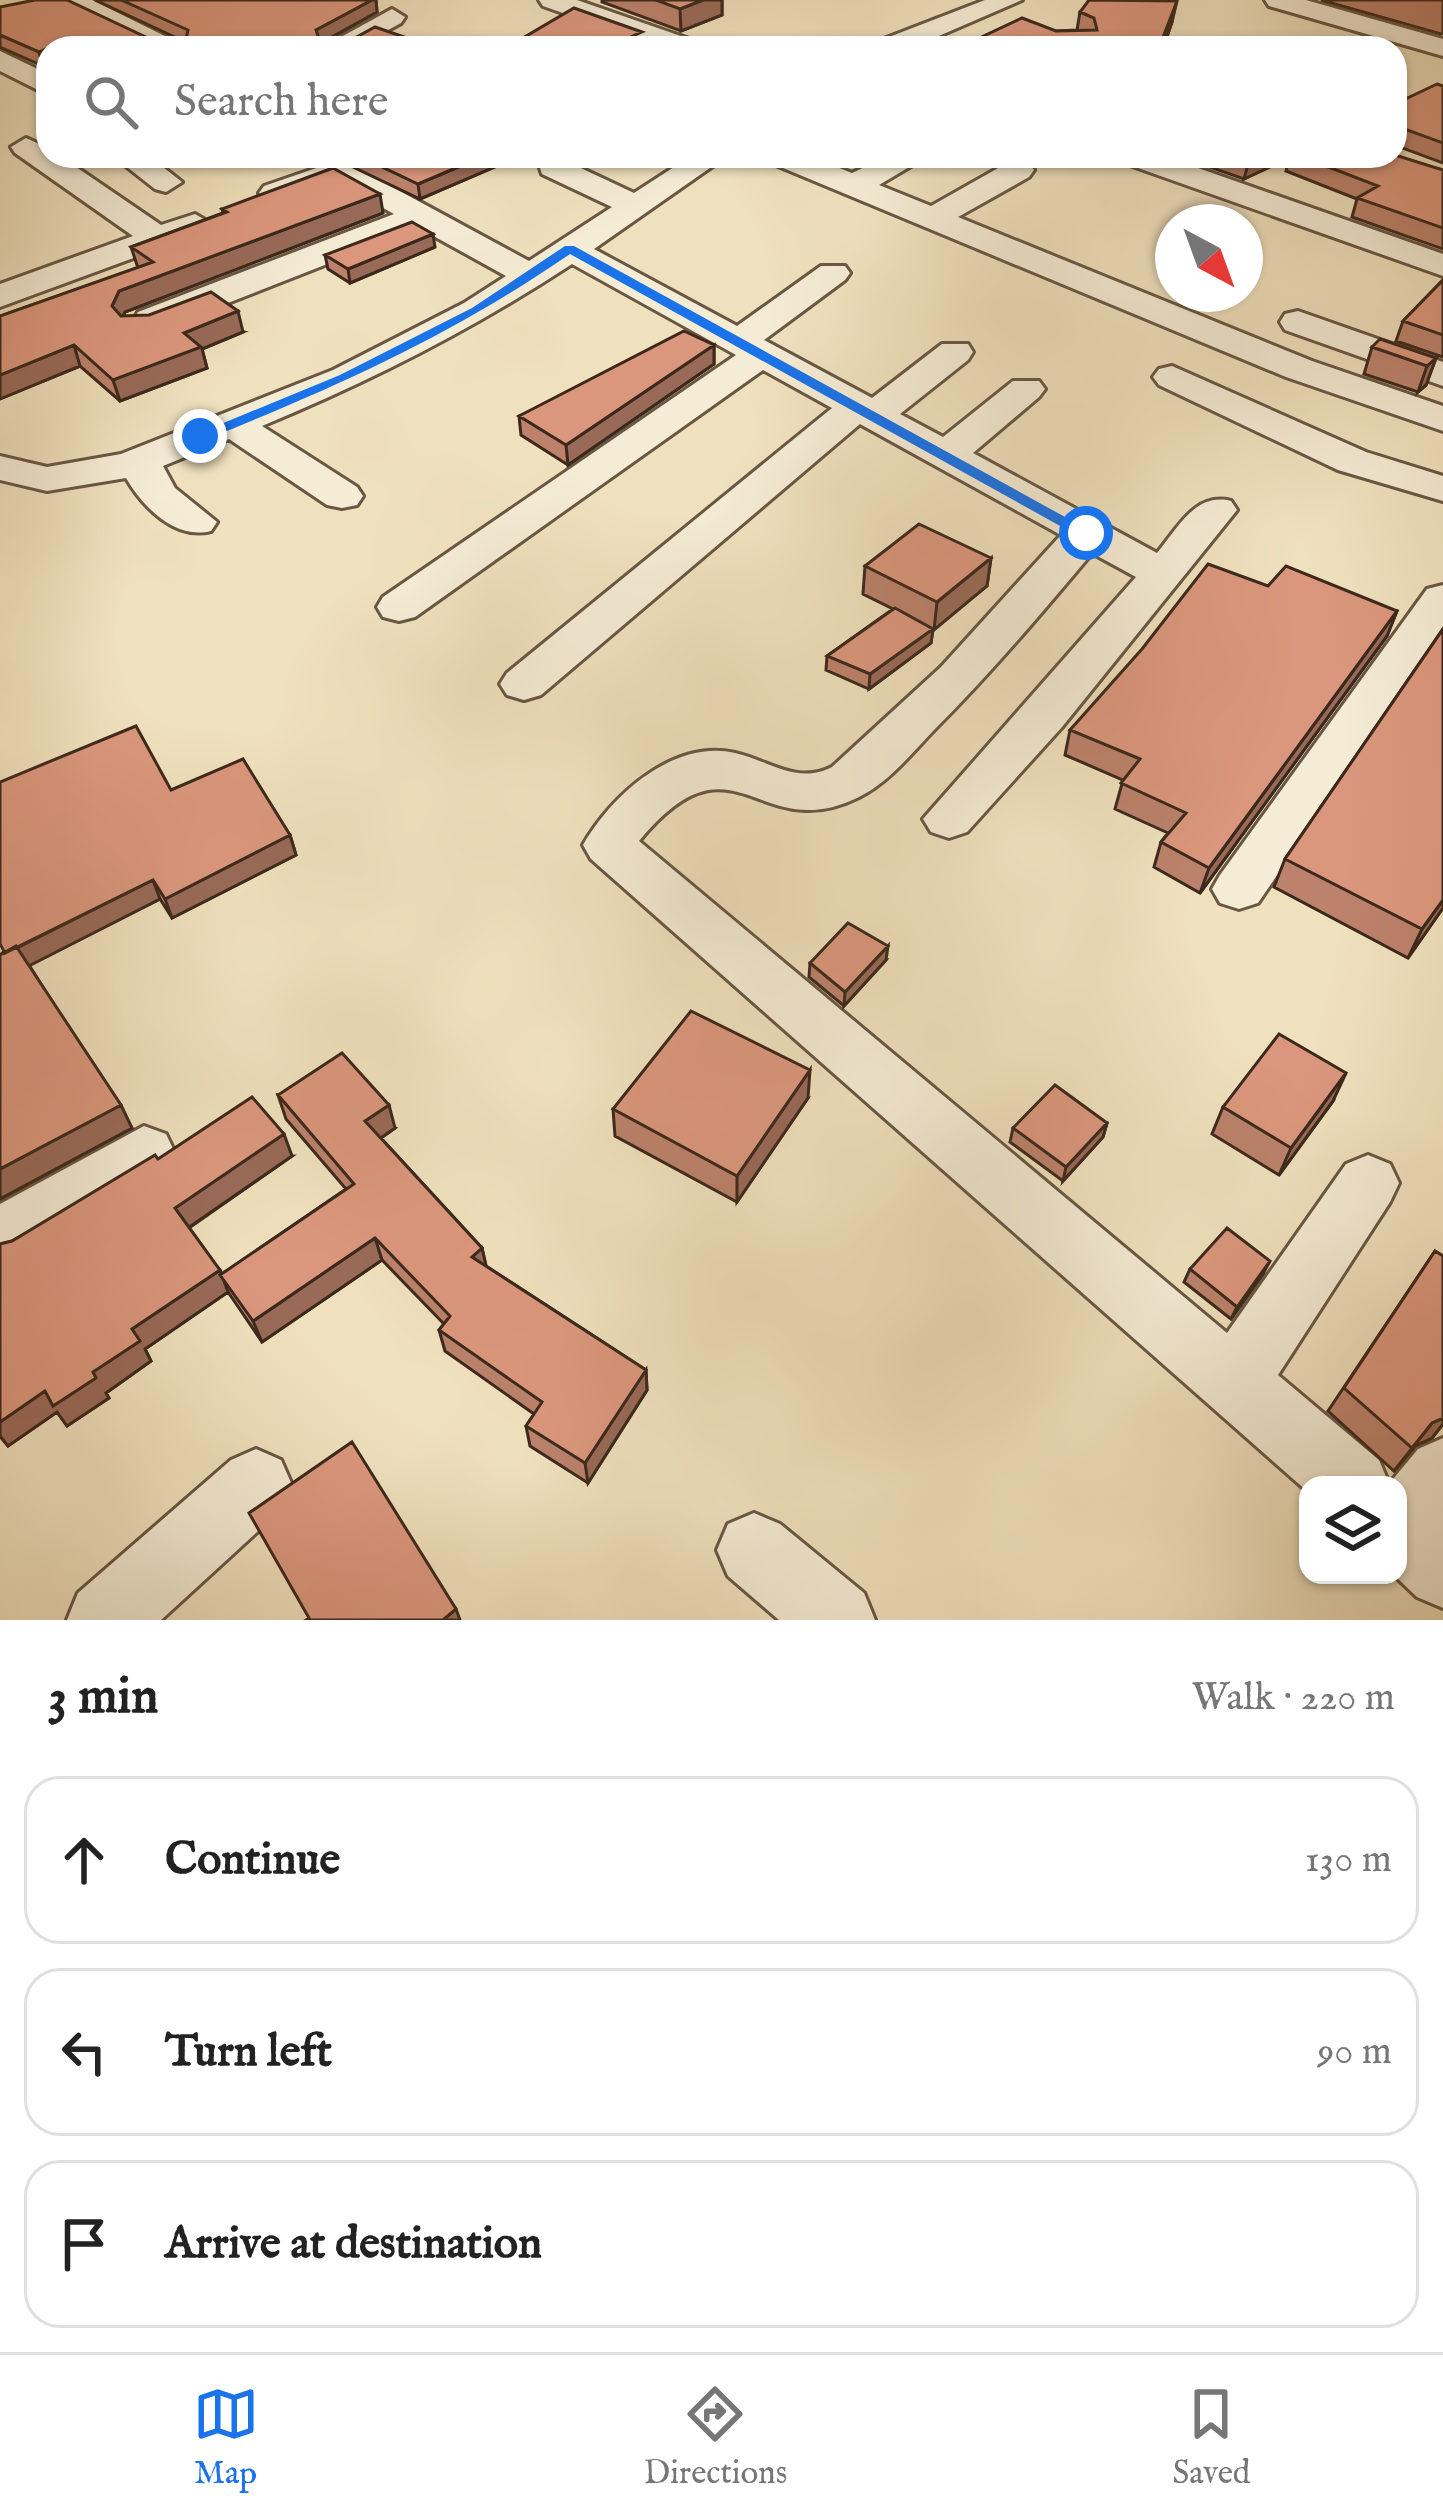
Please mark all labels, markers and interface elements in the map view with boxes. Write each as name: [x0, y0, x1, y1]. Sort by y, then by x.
search box: [36, 36, 1407, 168]
icon: search: [78, 69, 144, 135]
text: Search here: [174, 74, 388, 131]
north arrow: [1155, 204, 1263, 312]
route end: [173, 409, 227, 463]
route start: [1059, 506, 1113, 560]
map controls: [1299, 1476, 1407, 1584]
button: layers: [1299, 1476, 1407, 1584]
text: 3 min: [48, 1666, 158, 1731]
text: Walk · 220 m: [1192, 1674, 1395, 1723]
icon: ahead: [51, 1827, 117, 1893]
text: Continue: [165, 1832, 340, 1889]
text: 130 m: [1305, 1836, 1392, 1885]
icon: left: [51, 2019, 117, 2085]
text: Turn left: [165, 2024, 332, 2081]
text: 90 m: [1317, 2028, 1392, 2077]
icon: arrive: [51, 2211, 117, 2277]
text: Arrive at destination: [165, 2216, 542, 2273]
tab: Map: [193, 2381, 259, 2495]
tab: Directions: [644, 2381, 787, 2495]
tab: Saved: [1172, 2381, 1250, 2495]

